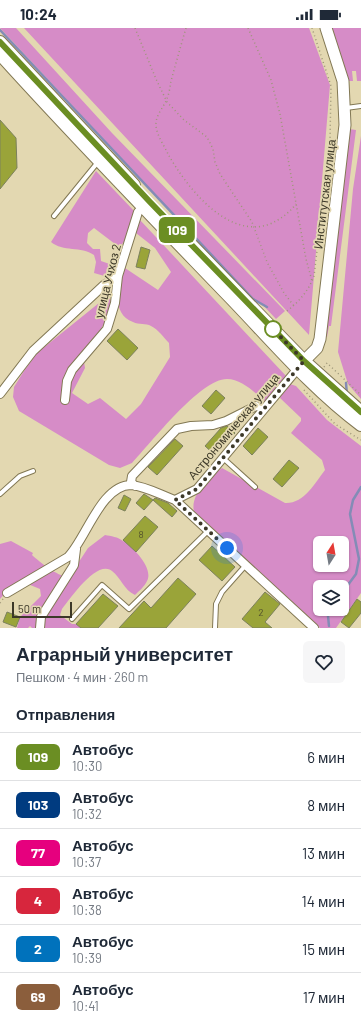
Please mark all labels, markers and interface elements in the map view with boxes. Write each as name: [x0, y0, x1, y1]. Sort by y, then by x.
text: 10:24: [20, 5, 57, 23]
street label: Институтская улица: [310, 138, 339, 250]
line badge: 109: [154, 217, 200, 243]
text: 109: [167, 221, 187, 238]
street label: улица Учхоз 2: [91, 242, 124, 320]
unlabelled marker: [264, 320, 282, 338]
street label: Астрономическая улица: [185, 370, 282, 483]
house number: 8: [138, 528, 144, 540]
north arrow: [313, 536, 349, 572]
map controls: [313, 536, 349, 616]
your location: [217, 538, 237, 558]
button: layers: [313, 580, 349, 616]
scale bar: [12, 600, 72, 619]
text: 50 m: [18, 602, 41, 615]
house number: 2: [258, 606, 264, 618]
button: heart: [303, 641, 345, 683]
text: Аграрный университет: [16, 642, 233, 665]
text: Пешком · 4 мин · 260 m: [16, 669, 148, 685]
text: Отправления: [16, 705, 115, 723]
text: Автобус: [72, 740, 134, 758]
text: 109: [28, 748, 48, 765]
text: 6 мин: [307, 748, 345, 766]
text: 10:30: [72, 758, 102, 774]
text: Автобус: [72, 788, 134, 806]
text: 103: [28, 796, 48, 813]
text: 8 мин: [307, 796, 345, 814]
text: 10:32: [72, 806, 102, 822]
text: Автобус: [72, 836, 134, 854]
text: 77: [31, 844, 45, 861]
text: 13 мин: [302, 844, 345, 862]
text: 10:37: [72, 854, 101, 870]
text: Автобус: [72, 884, 134, 902]
text: 4: [34, 892, 42, 909]
text: 14 мин: [302, 892, 345, 910]
text: 10:38: [72, 902, 102, 918]
text: Автобус: [72, 932, 134, 950]
text: 2: [34, 940, 42, 957]
text: 15 мин: [302, 940, 345, 958]
text: 10:39: [72, 950, 102, 966]
text: Автобус: [72, 980, 134, 998]
text: 69: [31, 988, 45, 1005]
text: 17 мин: [303, 988, 345, 1006]
text: 10:41: [72, 998, 99, 1014]

